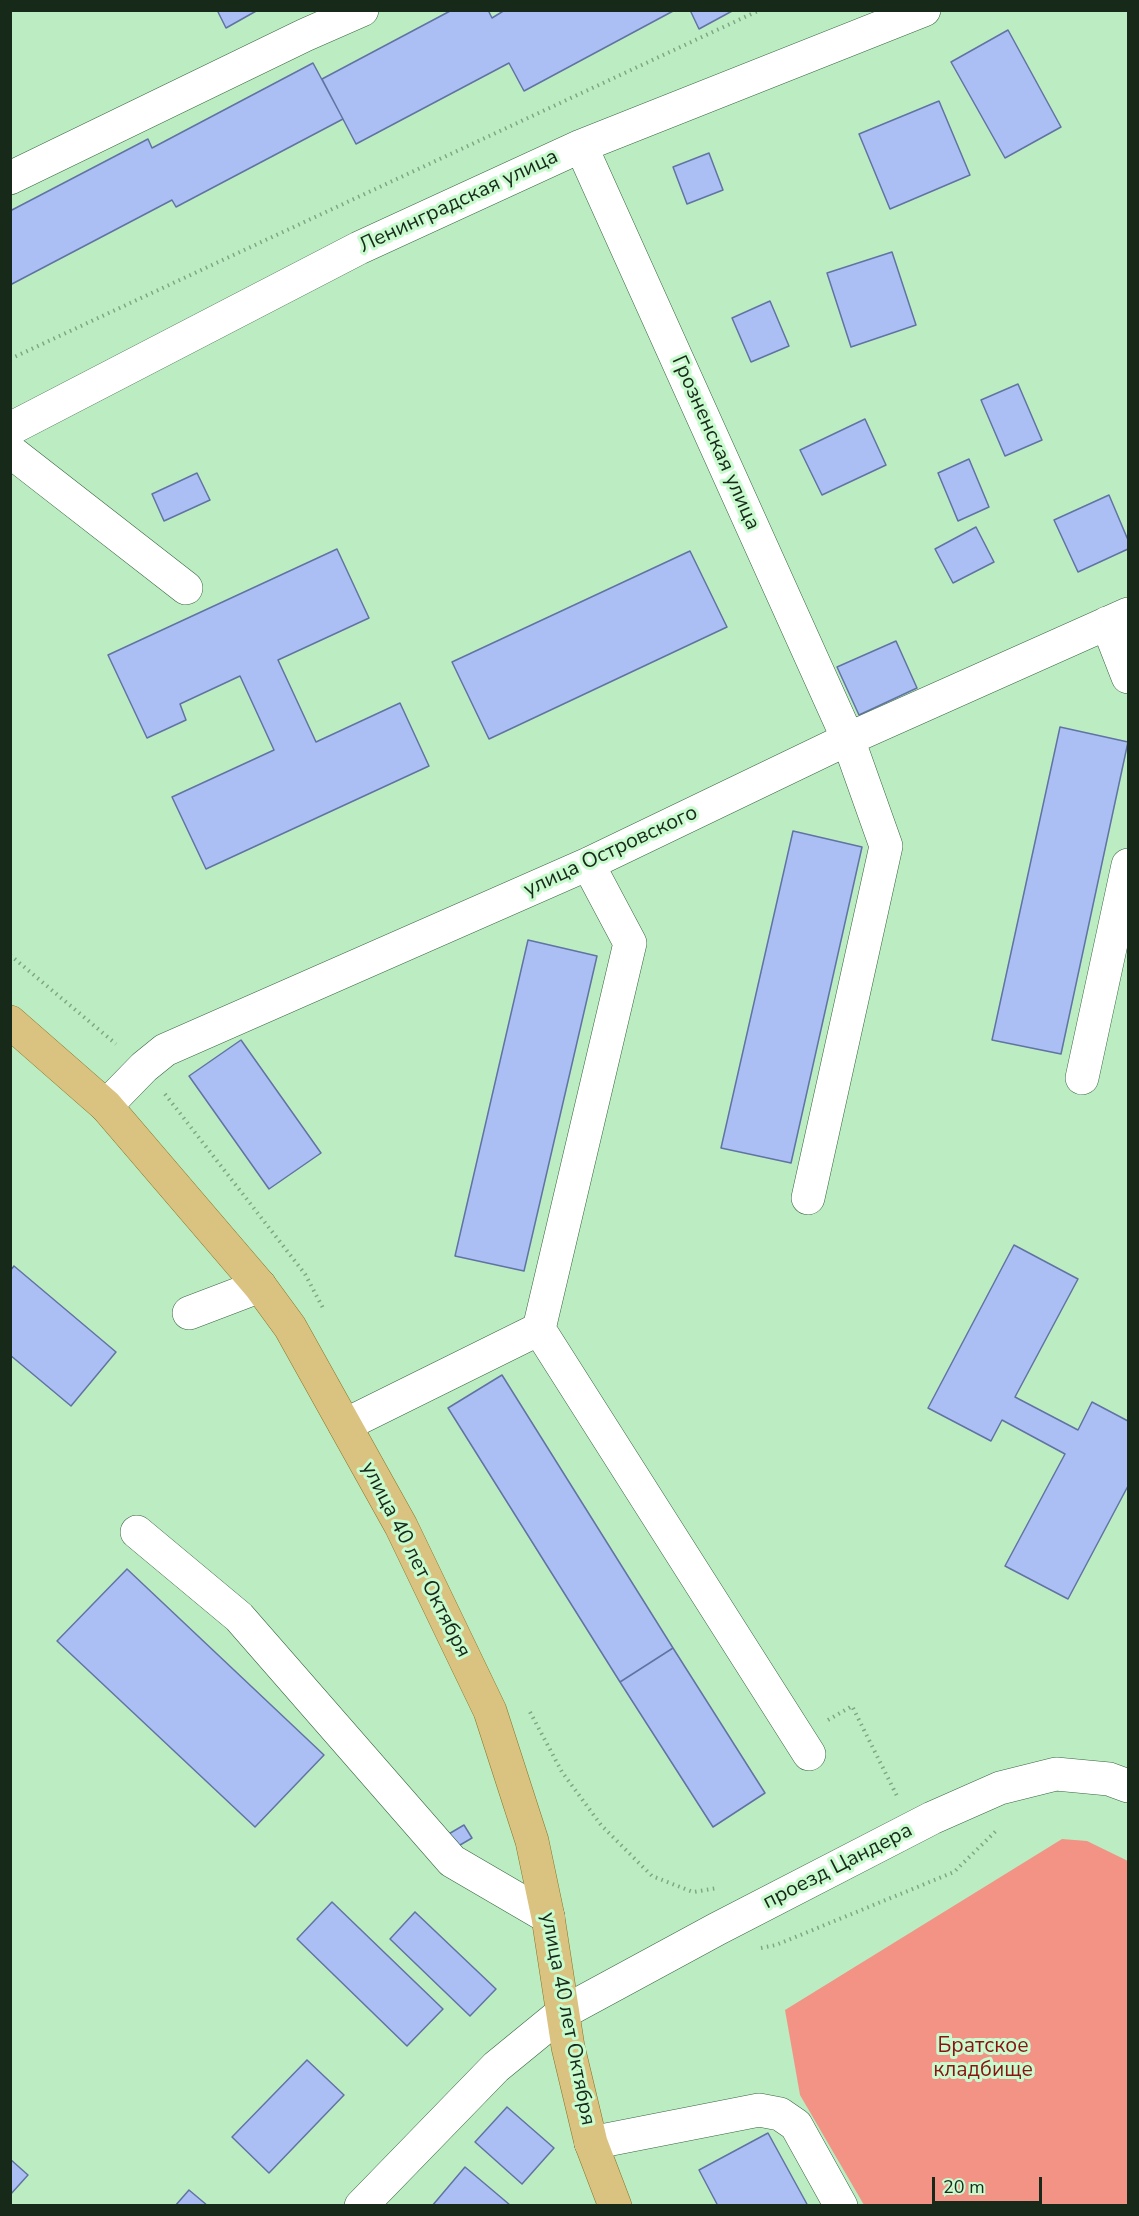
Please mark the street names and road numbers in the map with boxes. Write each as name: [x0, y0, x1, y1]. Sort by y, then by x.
street label: Ленинградская улица: [355, 145, 563, 259]
street label: Грозненская улица: [665, 352, 765, 534]
street label: улица Островского: [520, 801, 702, 903]
street label: улица 40 лет Октября: [355, 1458, 475, 1662]
street label: проезд Цандера: [759, 1818, 917, 1916]
street label: улица 40 лет Октября: [534, 1910, 600, 2128]

